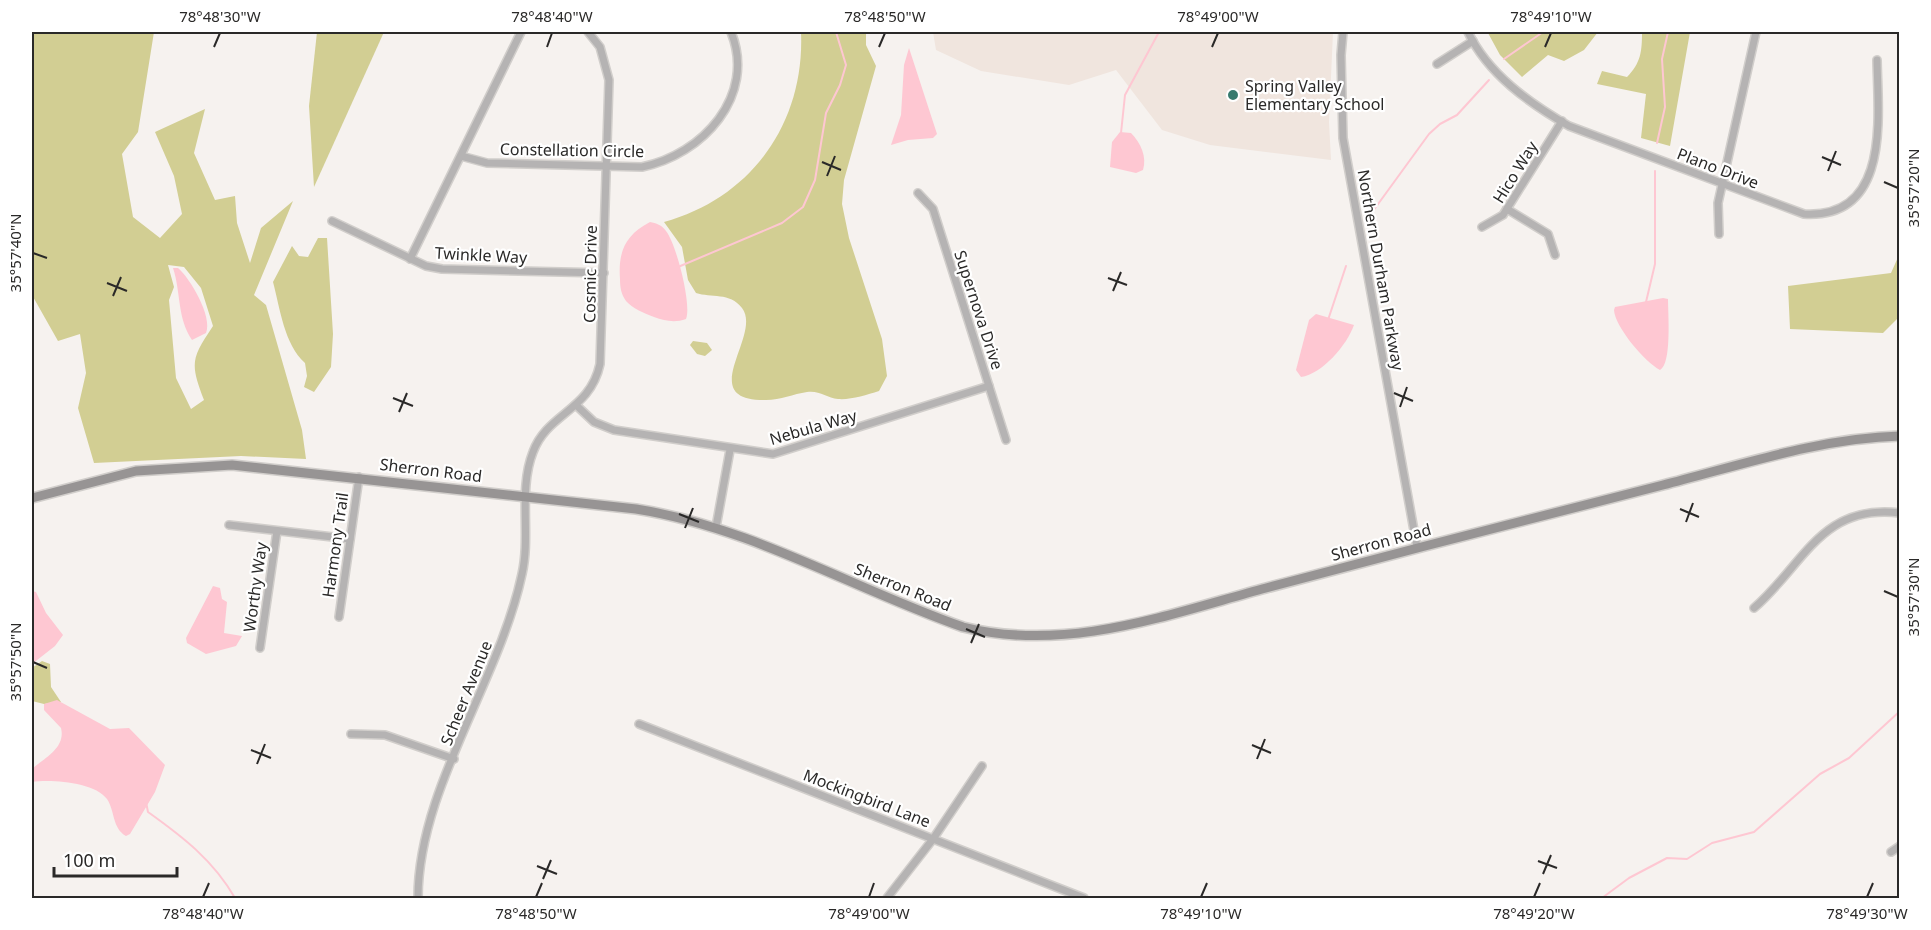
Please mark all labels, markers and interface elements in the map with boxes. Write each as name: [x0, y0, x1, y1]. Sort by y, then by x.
text: 78°48'30"W: [179, 6, 261, 26]
text: 78°48'40"W: [511, 6, 593, 26]
text: 78°48'50"W: [844, 6, 926, 26]
text: 78°49'00"W: [1177, 6, 1259, 26]
text: 78°49'10"W: [1510, 6, 1592, 26]
place label: Spring Valley Elementary School: [1245, 75, 1384, 115]
marker: Spring Valley Elementary School: [1226, 88, 1240, 102]
street label: Hico Way: [1487, 136, 1543, 207]
street label: Constellation Circle: [500, 138, 644, 162]
street label: Plano Drive: [1674, 142, 1762, 194]
text: 35°57'20"N: [1903, 149, 1923, 227]
street label: Northern Durham Parkway: [1352, 168, 1410, 373]
text: 35°57'40"N: [5, 214, 25, 292]
street label: Cosmic Drive: [578, 225, 602, 323]
street label: Twinkle Way: [434, 242, 529, 268]
street label: Supernova Drive: [949, 248, 1009, 372]
street label: Nebula Way: [767, 404, 860, 450]
street label: Sherron Road: [379, 453, 483, 487]
street label: Harmony Trail: [317, 491, 353, 599]
street label: Sherron Road: [1329, 518, 1433, 566]
street label: Worthy Way: [238, 540, 272, 633]
street label: Sherron Road: [851, 558, 955, 616]
text: 35°57'30"N: [1903, 558, 1923, 636]
text: 35°57'50"N: [5, 623, 25, 701]
street label: Scheer Avenue: [435, 637, 497, 749]
street label: Mockingbird Lane: [800, 764, 934, 832]
scale bar: [54, 840, 177, 878]
text: 100 m: [63, 848, 115, 872]
text: 78°48'40"W: [162, 903, 244, 923]
text: 78°48'50"W: [495, 903, 577, 923]
text: 78°49'00"W: [828, 903, 910, 923]
text: 78°49'10"W: [1160, 903, 1242, 923]
text: 78°49'20"W: [1493, 903, 1575, 923]
text: 78°49'30"W: [1826, 903, 1908, 923]

